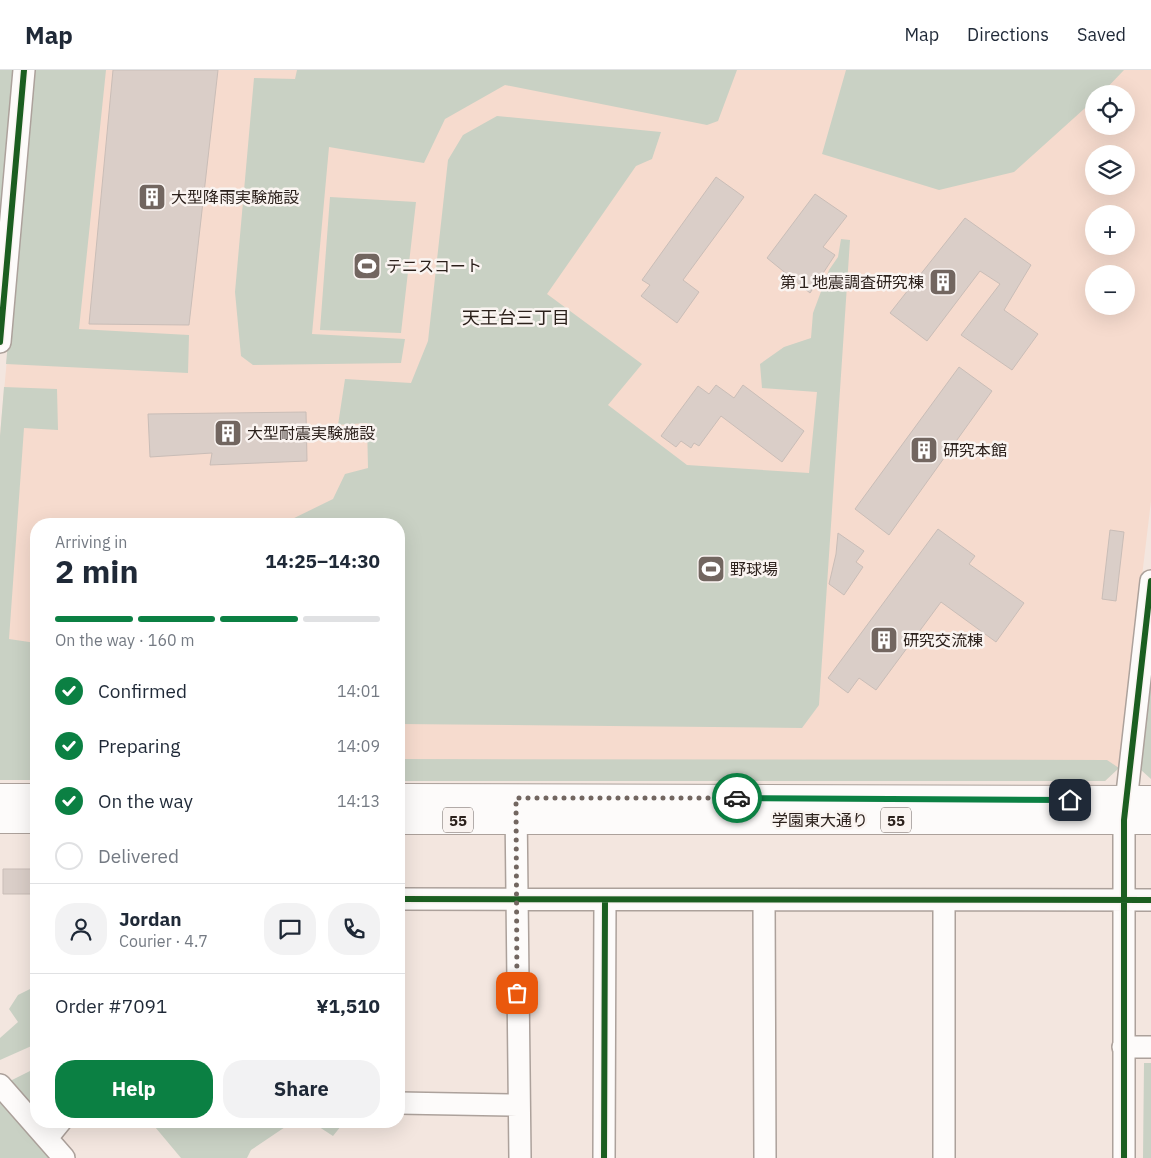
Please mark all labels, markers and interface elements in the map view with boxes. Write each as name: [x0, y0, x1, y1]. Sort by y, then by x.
text: Map: [25, 19, 73, 51]
text: Map: [904, 23, 939, 46]
text: Directions: [967, 23, 1049, 46]
text: Saved: [1077, 23, 1126, 46]
map controls: [1085, 85, 1135, 315]
button: locate: [1085, 85, 1135, 135]
button: layers: [1085, 145, 1135, 195]
building icon: 大型降雨実験施設: [137, 182, 167, 212]
place label: 大型降雨実験施設: [171, 187, 299, 207]
button: +: [1085, 205, 1135, 255]
sports icon: テニスコート: [352, 251, 382, 281]
place label: テニスコート: [386, 256, 482, 276]
button: −: [1085, 265, 1135, 315]
building icon: 第１地震調査研究棟: [928, 267, 958, 297]
place label: 第１地震調査研究棟: [780, 272, 924, 292]
district label: 天王台三丁目: [462, 306, 570, 329]
building icon: 大型耐震実験施設: [213, 418, 243, 448]
place label: 大型耐震実験施設: [247, 423, 375, 443]
building icon: 研究本館: [909, 435, 939, 465]
place label: 研究本館: [943, 440, 1007, 460]
text: Arriving in: [55, 532, 127, 552]
text: 14:25–14:30: [265, 549, 380, 573]
text: 2 min: [55, 550, 139, 592]
sports icon: 野球場: [696, 554, 726, 584]
place label: 野球場: [730, 559, 778, 579]
building icon: 研究交流棟: [869, 625, 899, 655]
text: On the way · 160 m: [55, 630, 194, 650]
place label: 研究交流棟: [903, 630, 983, 650]
icon: check: [55, 677, 83, 705]
text: Confirmed: [98, 679, 187, 703]
text: 14:01: [337, 681, 380, 701]
icon: check: [55, 732, 83, 760]
text: Preparing: [98, 734, 180, 758]
text: 14:09: [337, 736, 380, 756]
courier: [712, 773, 762, 823]
pin: [1049, 779, 1091, 821]
icon: car: [723, 784, 751, 812]
icon: home: [1056, 786, 1084, 814]
icon: check: [55, 787, 83, 815]
text: On the way: [98, 789, 193, 813]
text: 14:13: [337, 791, 380, 811]
road number: 55: [443, 808, 473, 832]
road number: 55: [881, 808, 911, 832]
street label: 学園東大通り: [772, 810, 868, 830]
text: Delivered: [98, 844, 179, 868]
button: person: [55, 903, 107, 955]
button: chat: [264, 903, 316, 955]
button: phone: [328, 903, 380, 955]
text: Jordan: [119, 907, 182, 931]
text: Courier · 4.7: [119, 931, 208, 951]
pin: [496, 972, 538, 1014]
icon: bag: [503, 979, 531, 1007]
text: Order #7091: [55, 994, 167, 1018]
text: ¥1,510: [316, 994, 380, 1018]
button: Help: [55, 1060, 213, 1118]
button: Share: [223, 1060, 380, 1118]

